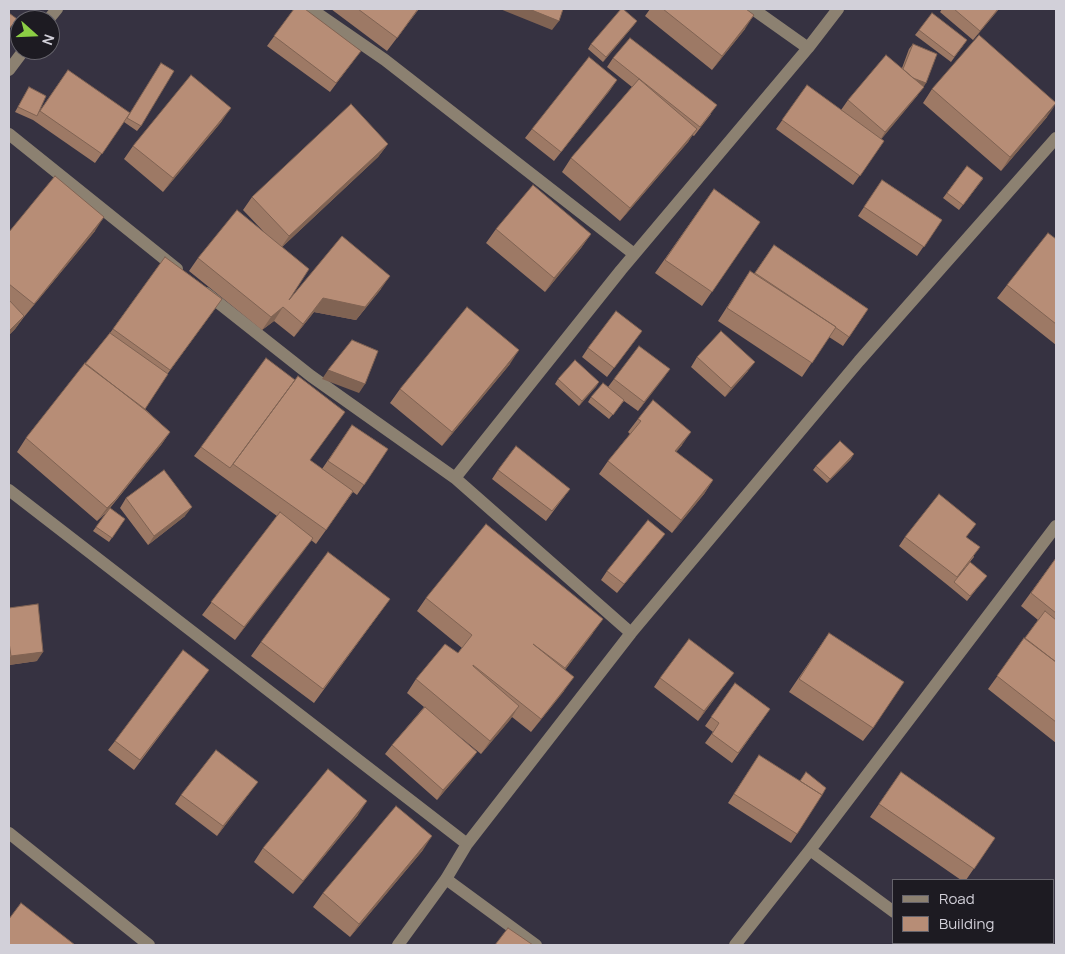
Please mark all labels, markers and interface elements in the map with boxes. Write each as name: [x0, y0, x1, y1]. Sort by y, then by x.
north arrow: [10, 10, 60, 60]
text: N: [38, 32, 59, 48]
legend: [892, 879, 1055, 944]
text: Road: [939, 888, 975, 909]
text: Building: [939, 913, 994, 934]

